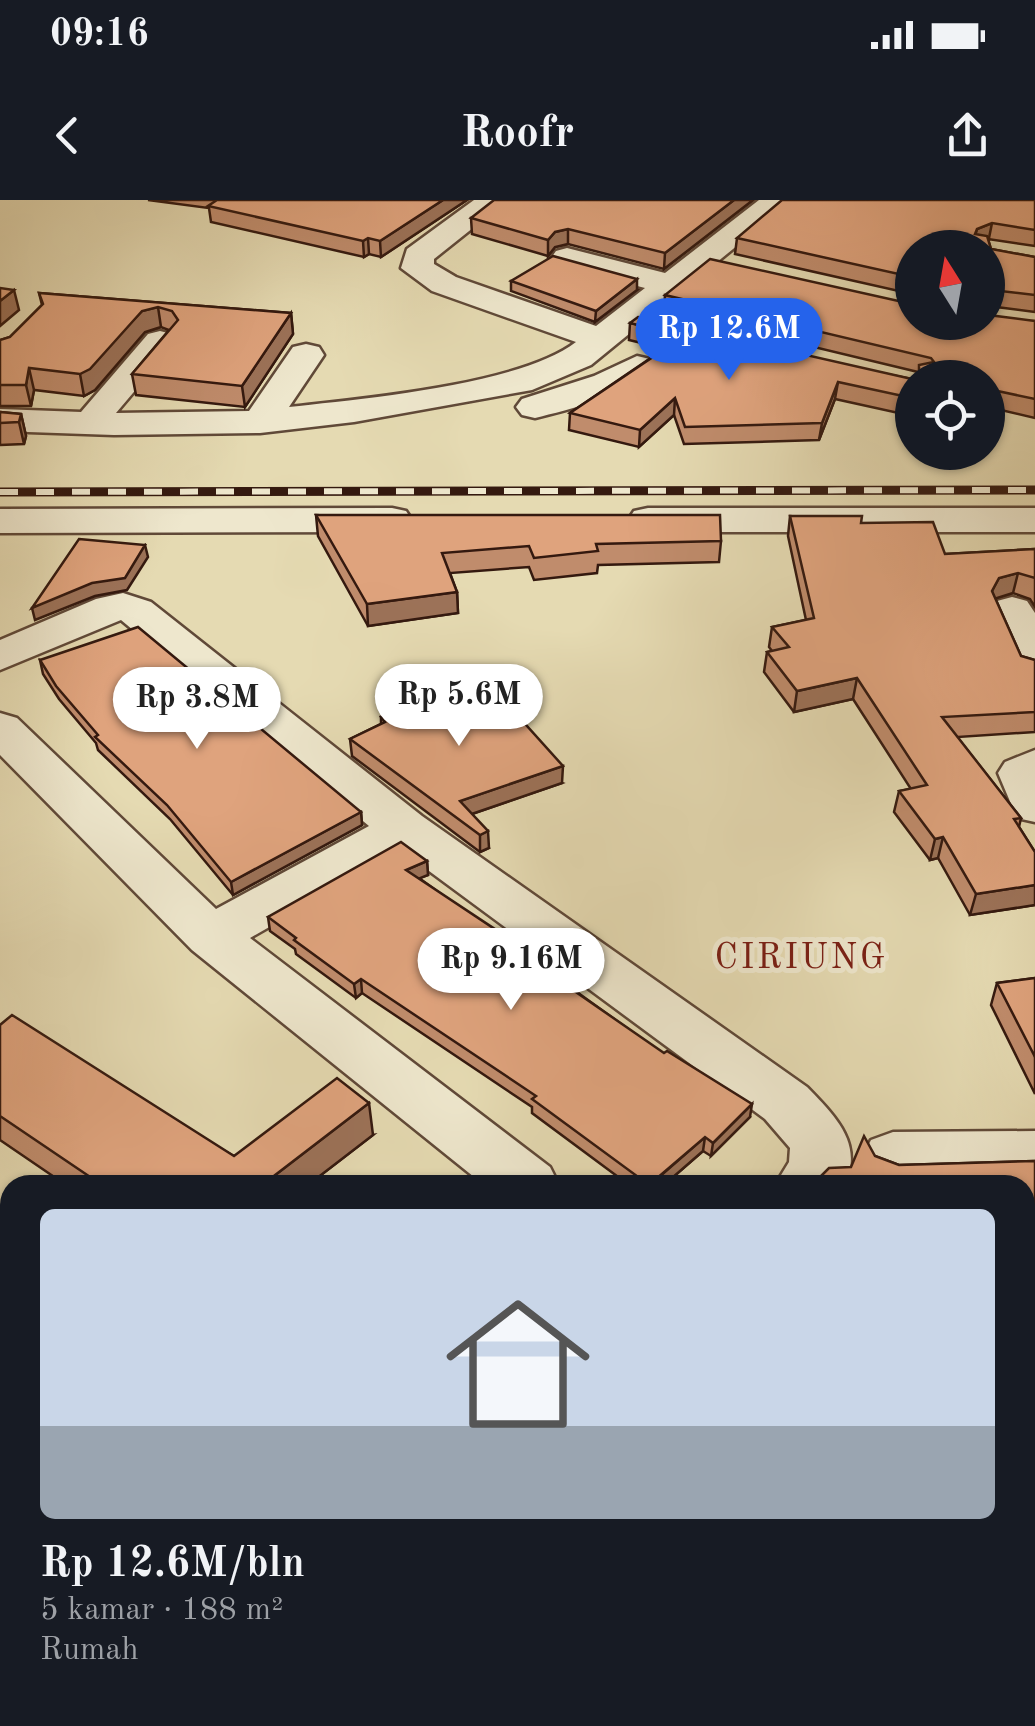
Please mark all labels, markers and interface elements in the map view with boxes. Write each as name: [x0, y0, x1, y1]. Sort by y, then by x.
text: 09:16: [50, 16, 149, 54]
icon: back: [40, 108, 95, 163]
icon: share: [940, 108, 995, 163]
text: Roofr: [461, 112, 574, 157]
north arrow: [895, 230, 1005, 340]
map controls: [895, 230, 1005, 470]
pin: Rp 12.6M: [626, 298, 832, 383]
text: Rp 12.6M: [658, 314, 800, 346]
button: locate: [895, 360, 1005, 470]
pin: Rp 5.6M: [367, 664, 551, 749]
pin: Rp 3.8M: [105, 667, 289, 752]
text: Rp 5.6M: [397, 680, 521, 712]
text: Rp 3.8M: [135, 683, 259, 715]
pin: Rp 9.16M: [408, 928, 614, 1013]
district label: CIRIUNG: [714, 941, 888, 976]
text: Rp 9.16M: [440, 944, 582, 976]
icon: home: [428, 1274, 608, 1454]
text: Rp 12.6M/bln: [40, 1544, 305, 1586]
text: 5 kamar · 188 m²: [40, 1595, 283, 1627]
text: Rumah: [40, 1635, 139, 1667]

